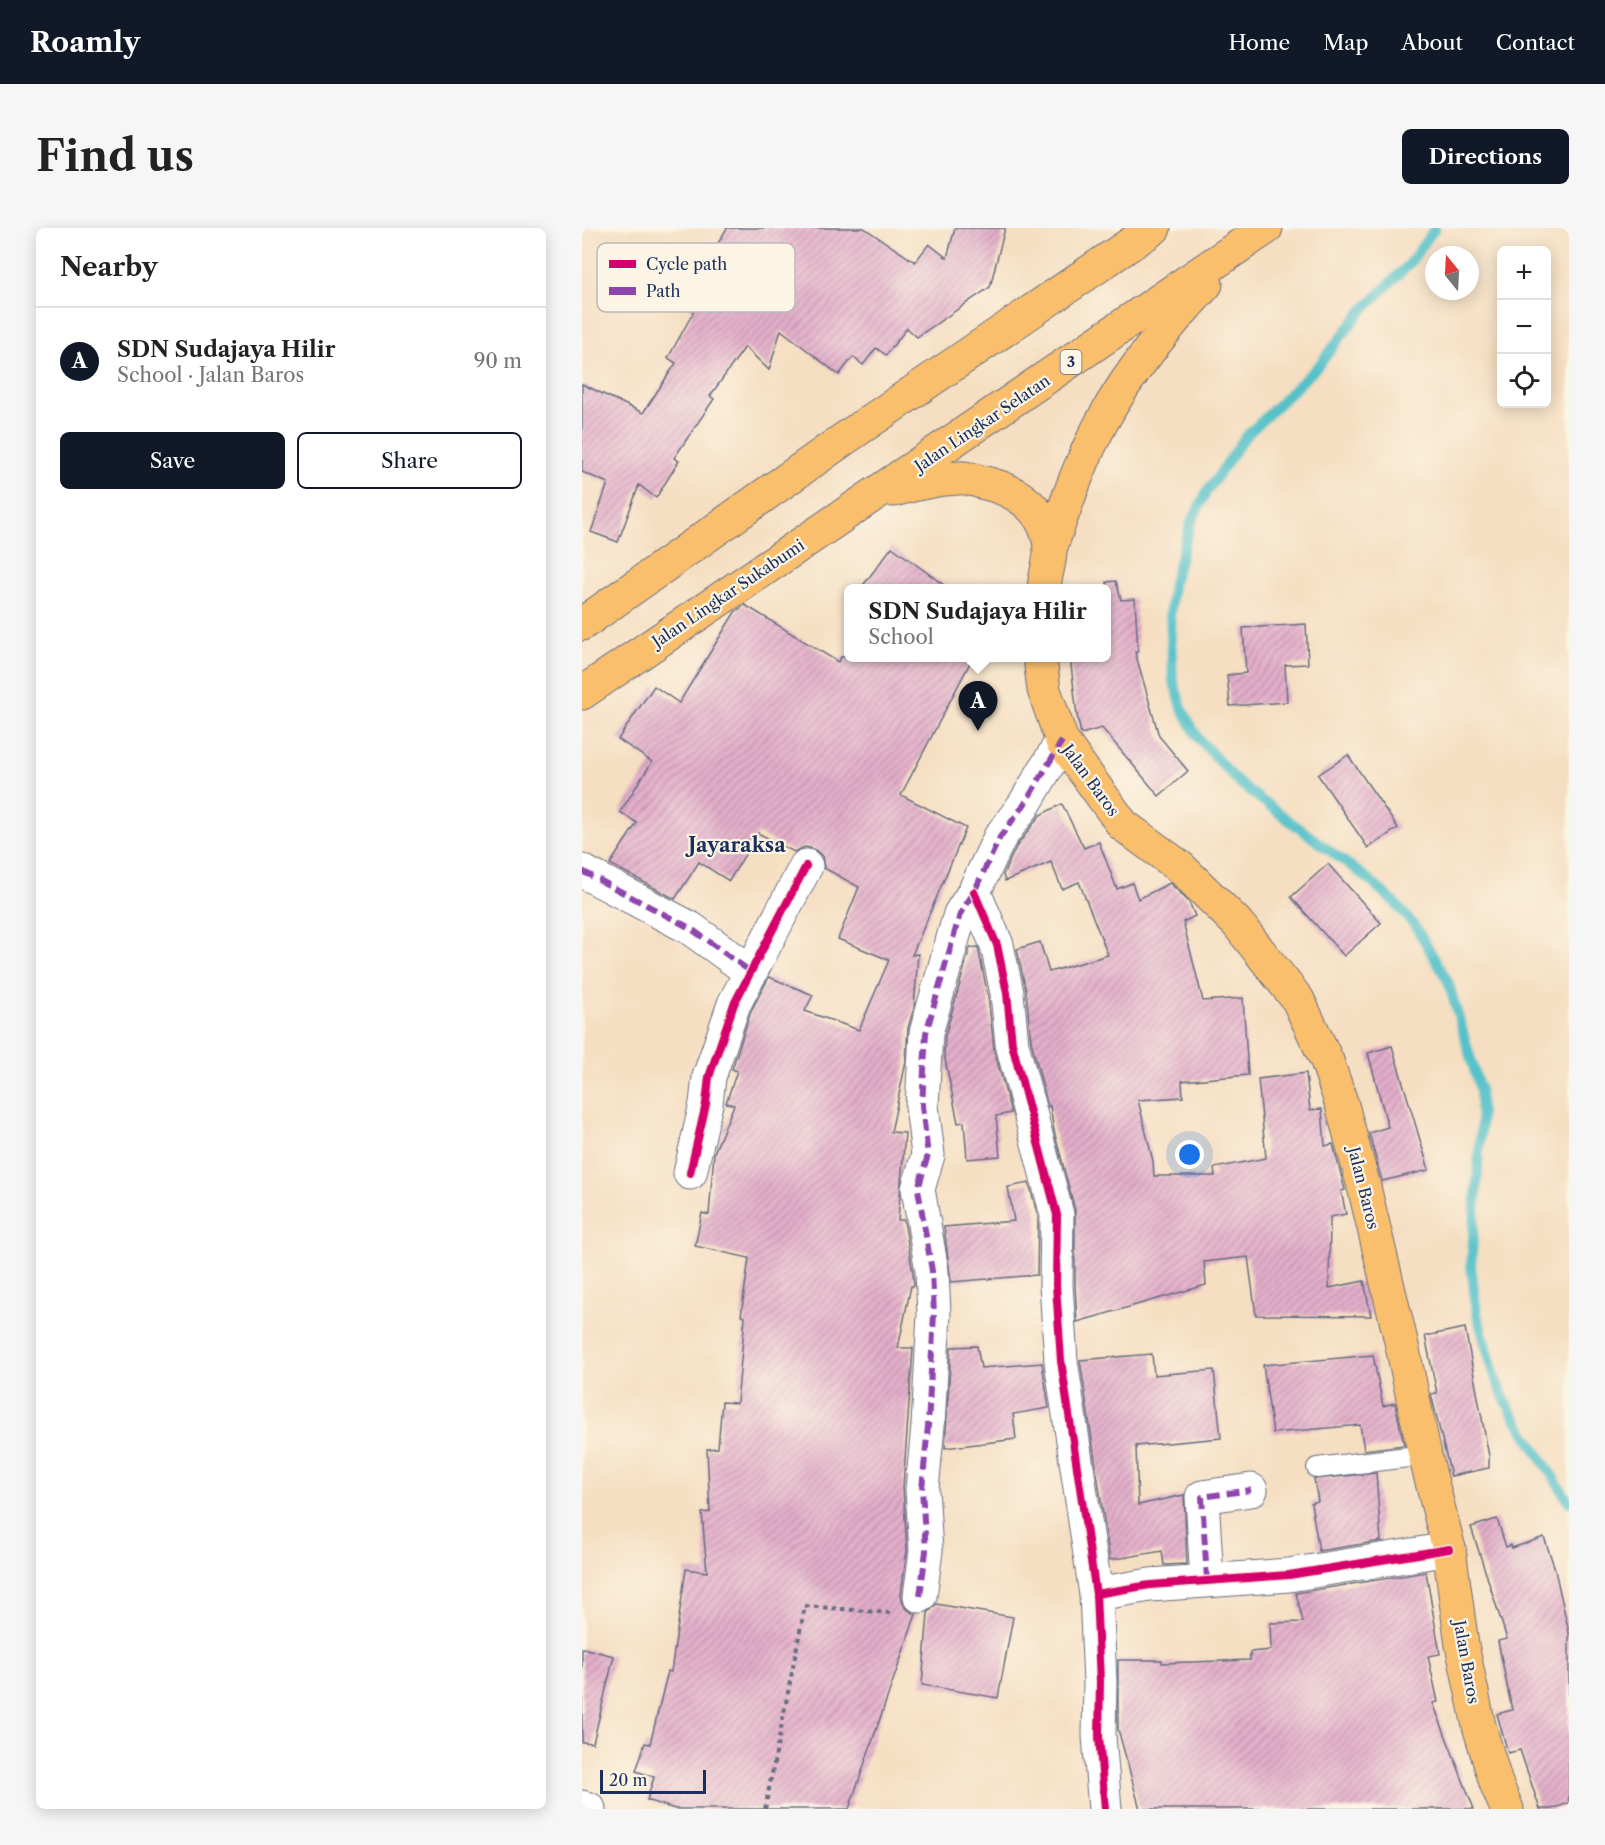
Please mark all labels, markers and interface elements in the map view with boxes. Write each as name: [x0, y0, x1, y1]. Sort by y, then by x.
text: Roamly: [30, 25, 140, 59]
text: Home: [1229, 30, 1290, 55]
text: Map: [1323, 30, 1368, 55]
text: About: [1401, 30, 1463, 55]
text: Contact: [1496, 30, 1575, 55]
button: Directions: [1402, 129, 1569, 184]
text: Find us: [36, 130, 194, 182]
legend: [597, 243, 795, 312]
north arrow: [1425, 246, 1479, 300]
map controls: [1497, 246, 1551, 408]
button: +: [1497, 246, 1551, 300]
text: Nearby: [60, 251, 158, 283]
text: Cycle path: [646, 254, 727, 274]
text: Path: [646, 281, 680, 301]
button: −: [1497, 300, 1551, 354]
text: SDN Sudajaya Hilir: [117, 336, 335, 363]
text: A: [72, 349, 87, 373]
text: 90 m: [474, 349, 522, 373]
road number: 3: [1060, 350, 1082, 374]
button: locate: [1497, 354, 1551, 408]
text: School · Jalan Baros: [117, 363, 304, 387]
street label: Jalan Lingkar Selatan: [908, 370, 1054, 477]
button: Save: [60, 432, 285, 489]
button: Share: [297, 432, 522, 489]
street label: Jalan Lingkar Sukabumi: [646, 535, 808, 653]
popup: [844, 584, 1111, 662]
text: SDN Sudajaya Hilir: [868, 598, 1087, 625]
text: School: [868, 625, 934, 649]
pin: A: [958, 682, 998, 731]
street label: Jalan Baros: [1056, 738, 1124, 820]
district label: Jayaraksa: [684, 833, 786, 857]
your location: [1175, 1140, 1204, 1169]
street label: Jalan Baros: [1343, 1142, 1384, 1231]
street label: Jalan Baros: [1449, 1616, 1484, 1705]
scale bar: [600, 1767, 706, 1794]
text: 20 m: [609, 1770, 648, 1790]

